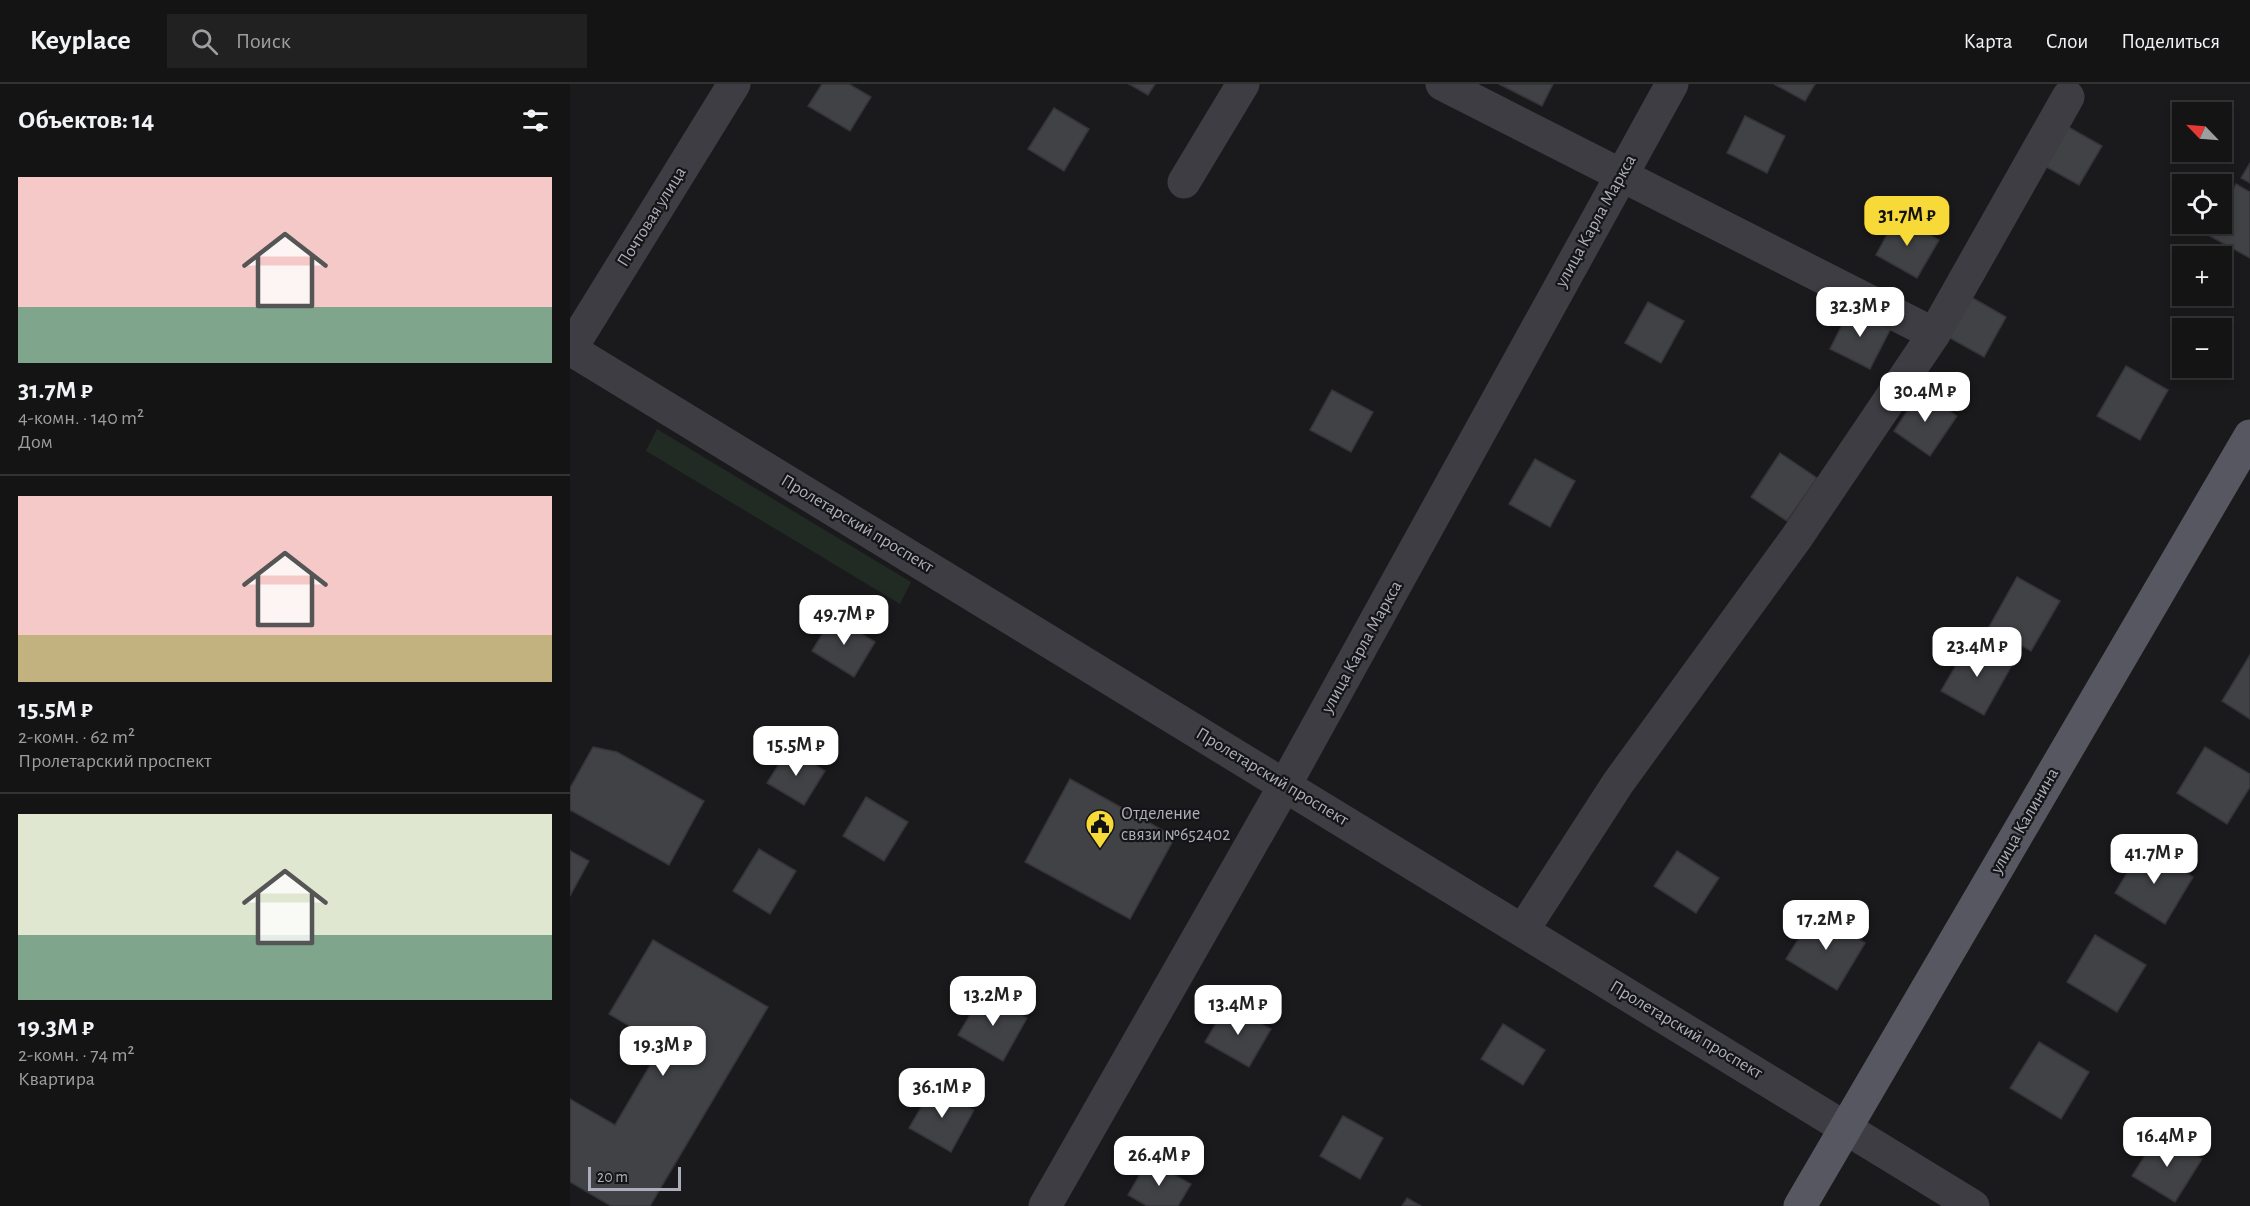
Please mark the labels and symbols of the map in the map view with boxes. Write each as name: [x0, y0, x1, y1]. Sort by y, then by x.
north arrow: [2172, 102, 2232, 162]
street label: улица Карла Маркса: [1552, 152, 1640, 291]
street label: Почтовая улица: [614, 164, 690, 270]
pin: 31.7M ₽: [1852, 196, 1962, 247]
pin: 32.3M ₽: [1805, 287, 1915, 338]
pin: 30.4M ₽: [1870, 372, 1980, 423]
street label: Пролетарский проспект: [778, 471, 937, 577]
street label: улица Карла Маркса: [1318, 578, 1406, 717]
pin: 49.7M ₽: [789, 595, 899, 646]
pin: 23.4M ₽: [1922, 627, 2032, 678]
street label: Пролетарский проспект: [1193, 724, 1352, 830]
pin: 15.5M ₽: [741, 726, 851, 777]
street label: улица Калинина: [1987, 765, 2062, 878]
place label: Отделение связи №652402: [1121, 805, 1230, 844]
public building icon: Отделение связи №652402: [1084, 808, 1116, 850]
pin: 41.7M ₽: [2099, 834, 2209, 885]
pin: 17.2M ₽: [1771, 900, 1881, 951]
pin: 13.2M ₽: [938, 976, 1048, 1027]
street label: Пролетарский проспект: [1607, 977, 1766, 1083]
pin: 13.4M ₽: [1183, 985, 1293, 1036]
pin: 19.3M ₽: [608, 1026, 718, 1077]
pin: 36.1M ₽: [887, 1068, 997, 1119]
pin: 16.4M ₽: [2112, 1117, 2222, 1168]
pin: 26.4M ₽: [1104, 1136, 1214, 1187]
scale bar: [588, 1164, 681, 1192]

